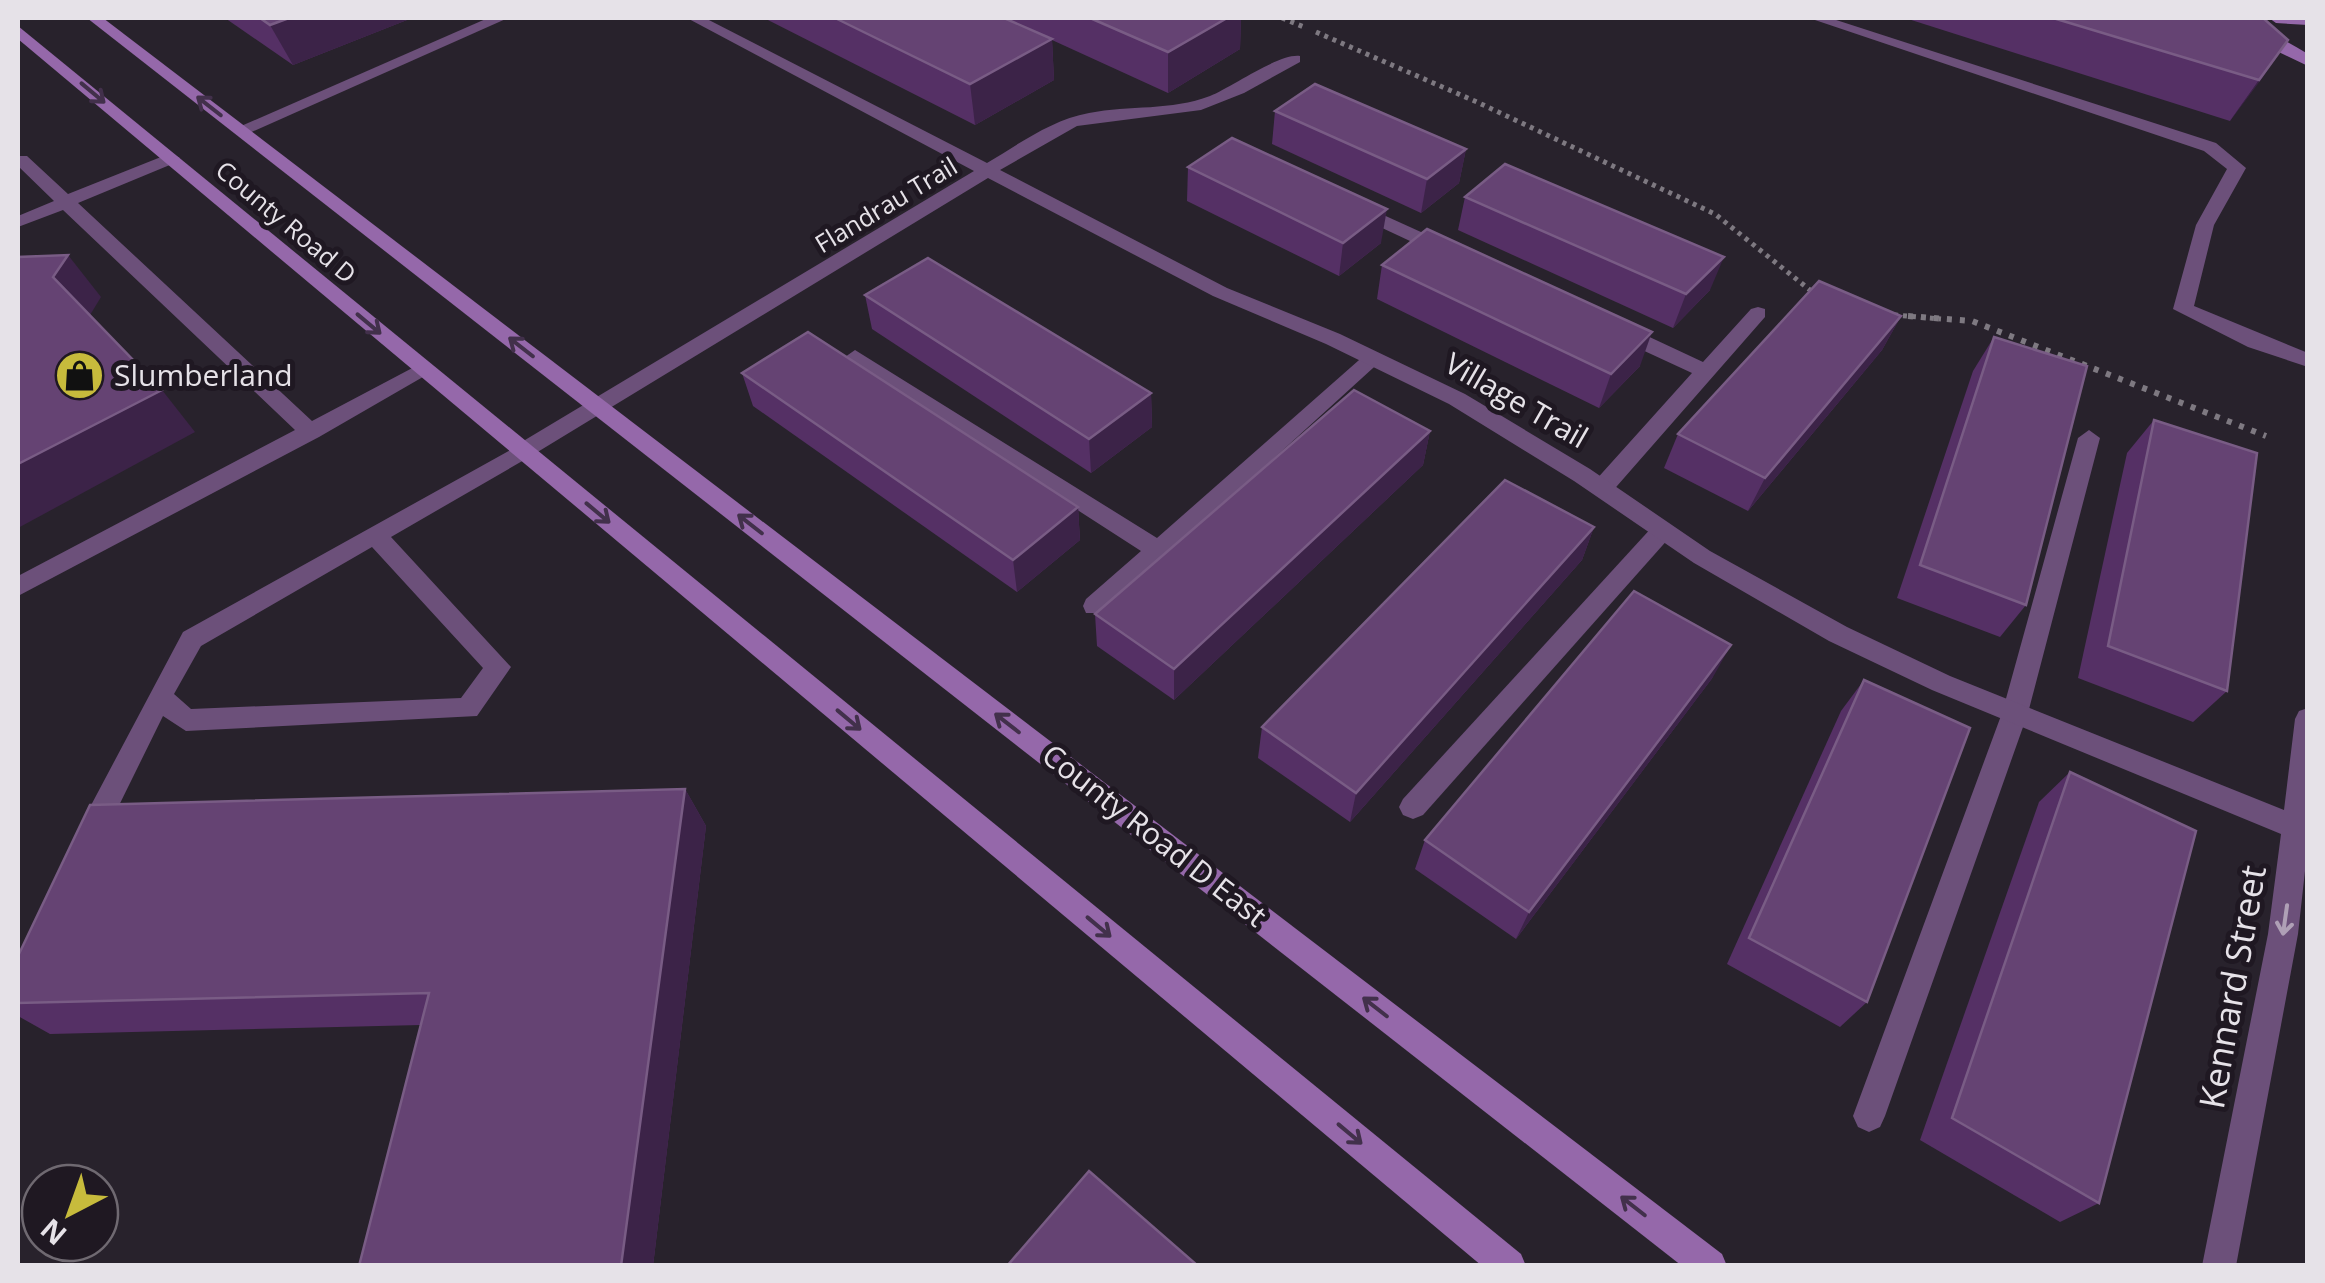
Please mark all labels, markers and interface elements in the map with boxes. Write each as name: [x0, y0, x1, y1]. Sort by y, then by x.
one-way arrow: [79, 82, 105, 104]
one-way arrow: [196, 95, 223, 116]
street label: Flandrau Trail: [808, 148, 963, 260]
street label: County Road D: [209, 152, 364, 290]
one-way arrow: [356, 312, 382, 334]
one-way arrow: [508, 337, 535, 358]
street label: Village Trail: [1438, 342, 1596, 457]
shop icon: Slumberland: [53, 350, 105, 402]
place label: Slumberland: [114, 354, 293, 395]
one-way arrow: [585, 502, 611, 524]
one-way arrow: [737, 514, 764, 535]
one-way arrow: [835, 709, 861, 731]
one-way arrow: [994, 713, 1021, 734]
street label: County Road D East: [1034, 734, 1276, 935]
street label: Kennard Street: [2187, 862, 2276, 1112]
one-way arrow: [2275, 904, 2293, 936]
one-way arrow: [1086, 916, 1112, 938]
one-way arrow: [1362, 997, 1389, 1018]
one-way arrow: [1336, 1123, 1362, 1145]
north arrow: [20, 1163, 120, 1263]
one-way arrow: [1620, 1195, 1646, 1217]
text: N: [32, 1211, 74, 1254]

